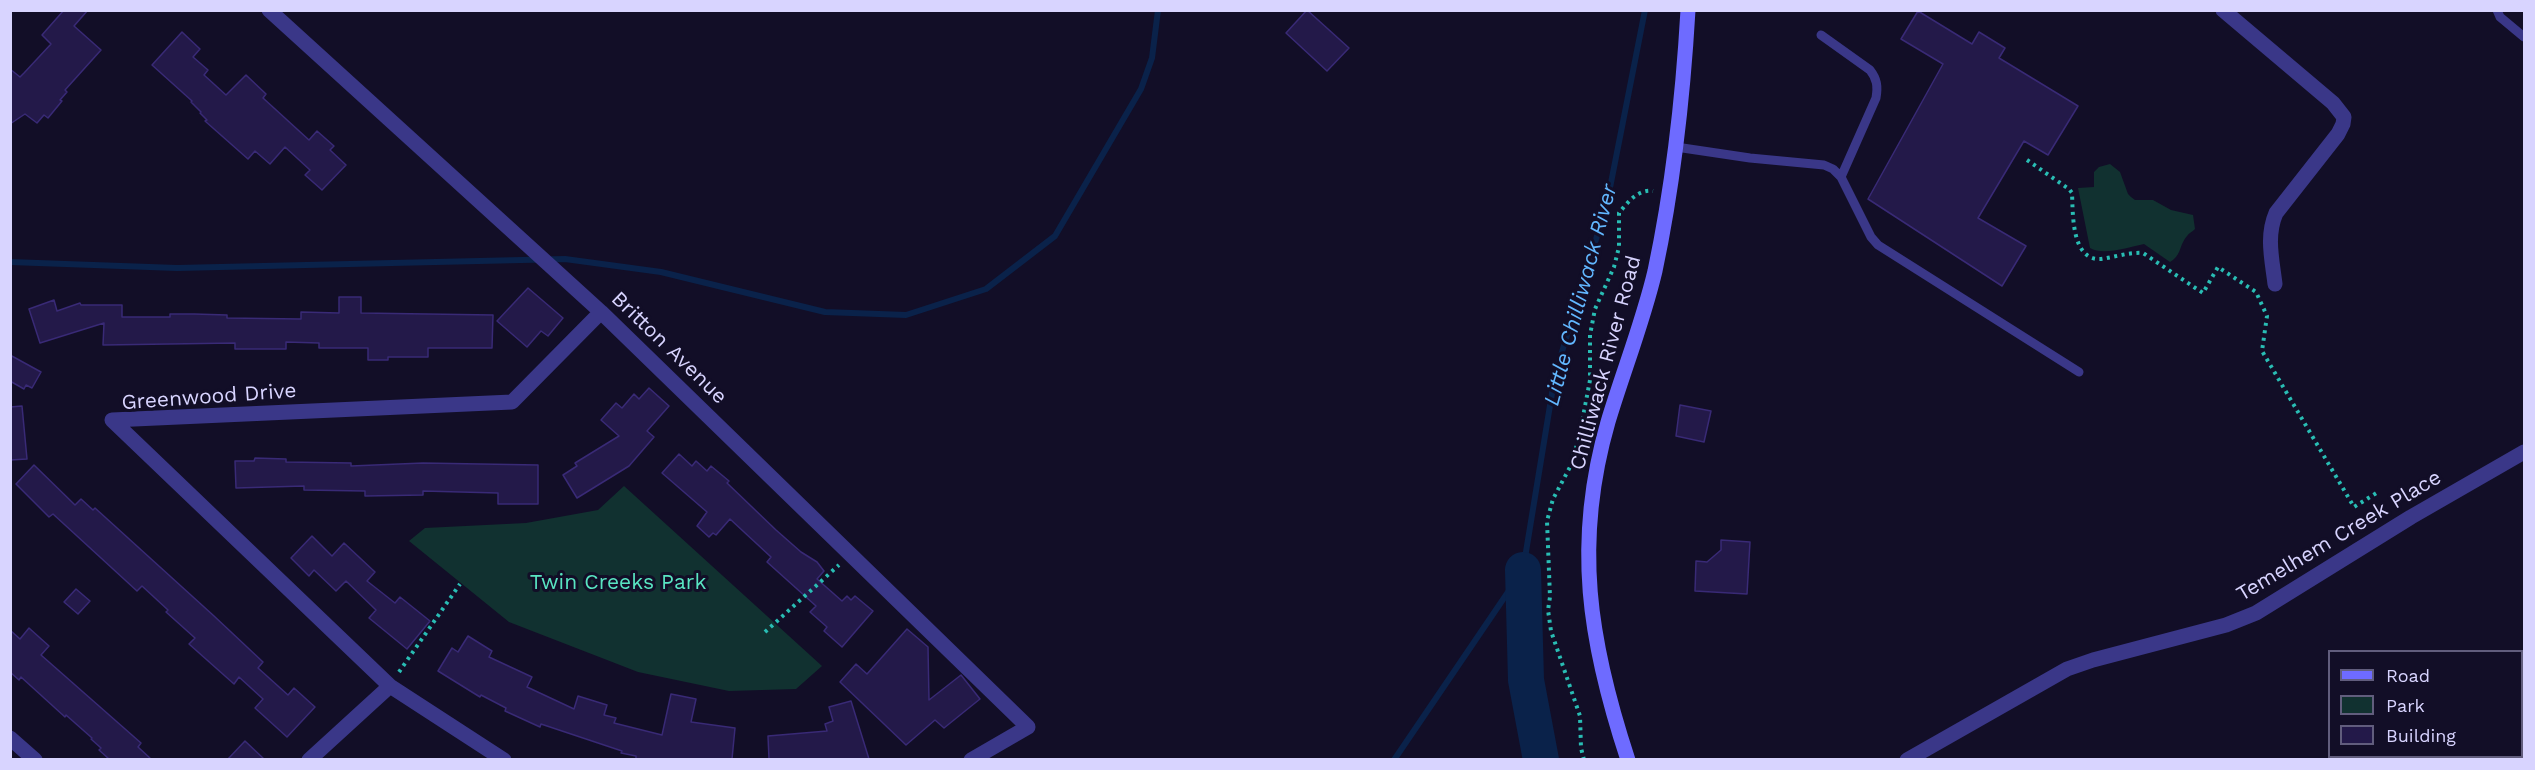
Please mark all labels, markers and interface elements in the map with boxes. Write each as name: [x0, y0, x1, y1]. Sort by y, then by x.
water label: Little Chilliwack River: [1539, 181, 1623, 409]
street label: Chilliwack River Road: [1565, 253, 1647, 473]
street label: Britton Avenue: [606, 286, 732, 410]
street label: Greenwood Drive: [121, 378, 297, 416]
street label: Temelhem Creek Place: [2232, 465, 2446, 607]
park label: Twin Creeks Park: [530, 570, 706, 596]
legend: [2328, 650, 2523, 758]
text: Road: [2386, 665, 2430, 686]
text: Park: [2386, 695, 2425, 716]
text: Building: [2386, 725, 2456, 746]

